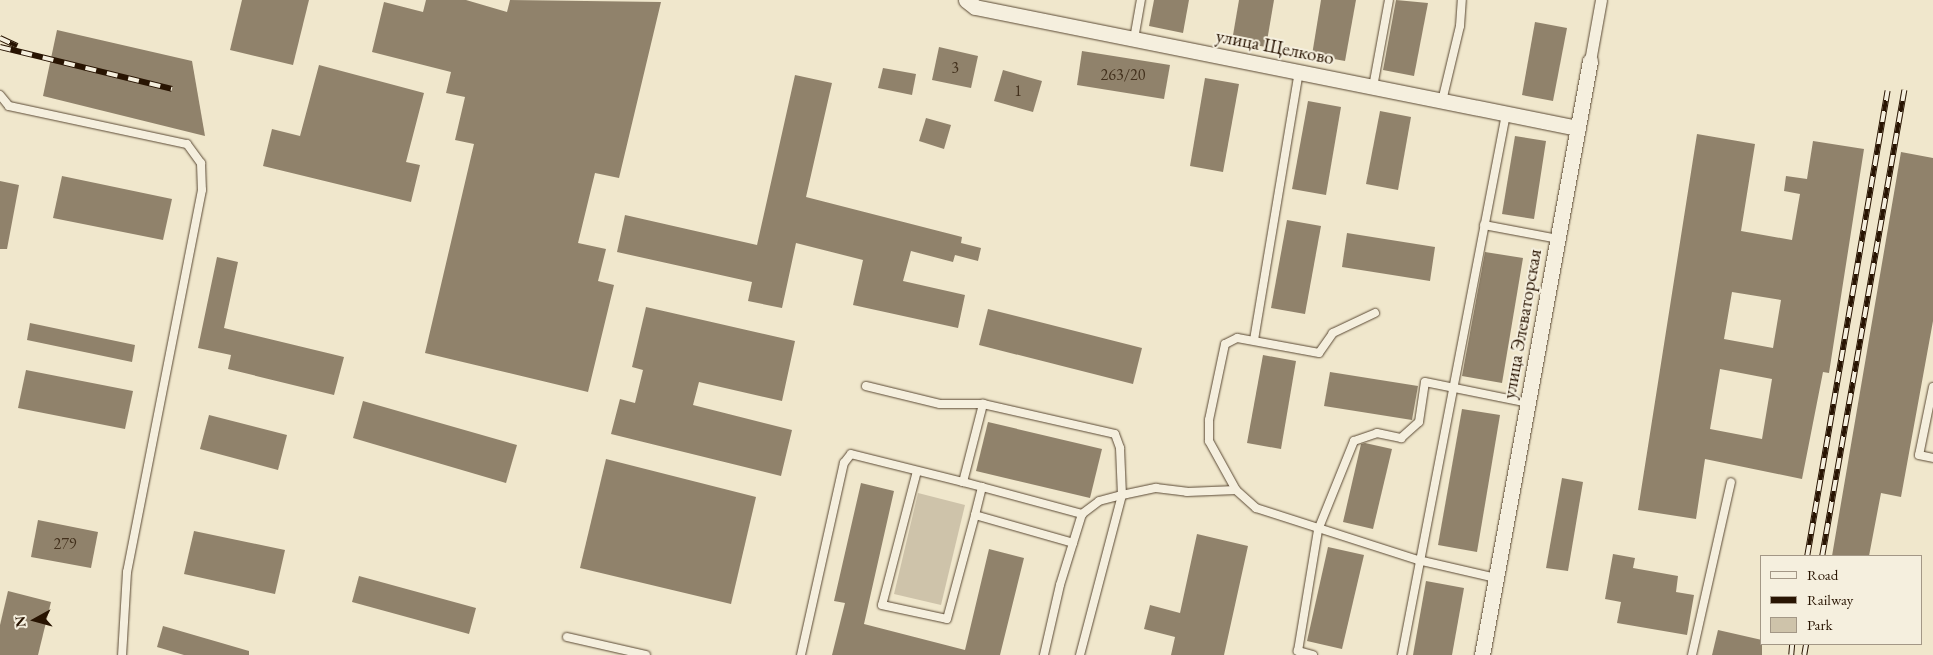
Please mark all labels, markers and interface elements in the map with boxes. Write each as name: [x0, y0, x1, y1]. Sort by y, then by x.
street label: улица Щелково: [1214, 24, 1336, 70]
house number: 3: [951, 58, 959, 78]
house number: 263/20: [1101, 65, 1145, 85]
house number: 1: [1014, 81, 1022, 101]
street label: улица Элеваторская: [1498, 247, 1546, 401]
house number: 279: [53, 534, 77, 554]
legend: [1760, 555, 1923, 645]
text: Road: [1807, 565, 1838, 584]
text: Railway: [1807, 590, 1853, 609]
north arrow: [10, 595, 60, 645]
text: N: [10, 615, 30, 629]
text: Park: [1807, 615, 1833, 634]

